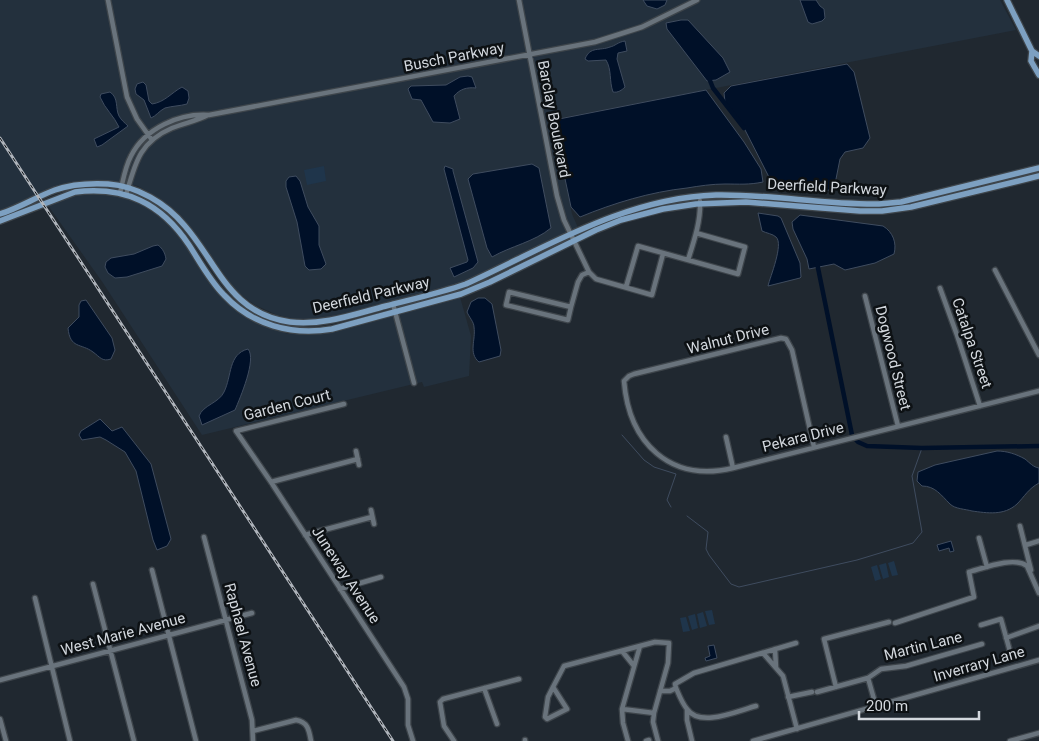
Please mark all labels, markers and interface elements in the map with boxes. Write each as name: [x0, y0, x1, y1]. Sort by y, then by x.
street label: Busch Parkway: [402, 38, 506, 76]
street label: Barclay Boulevard: [534, 59, 574, 179]
street label: Deerfield Parkway: [767, 175, 887, 199]
street label: Deerfield Parkway: [311, 273, 431, 317]
street label: Catalpa Street: [948, 295, 996, 391]
street label: Dogwood Street: [871, 304, 915, 412]
street label: Walnut Drive: [685, 320, 771, 358]
street label: Garden Court: [242, 386, 332, 424]
street label: Pekara Drive: [760, 418, 846, 456]
street label: Juneway Avenue: [308, 523, 384, 627]
street label: Raphael Avenue: [221, 581, 266, 689]
street label: West Marie Avenue: [59, 609, 187, 659]
street label: Martin Lane: [882, 628, 964, 664]
street label: Inverrary Lane: [931, 642, 1027, 686]
scale bar: [859, 688, 979, 720]
text: 200 m: [866, 697, 908, 715]

